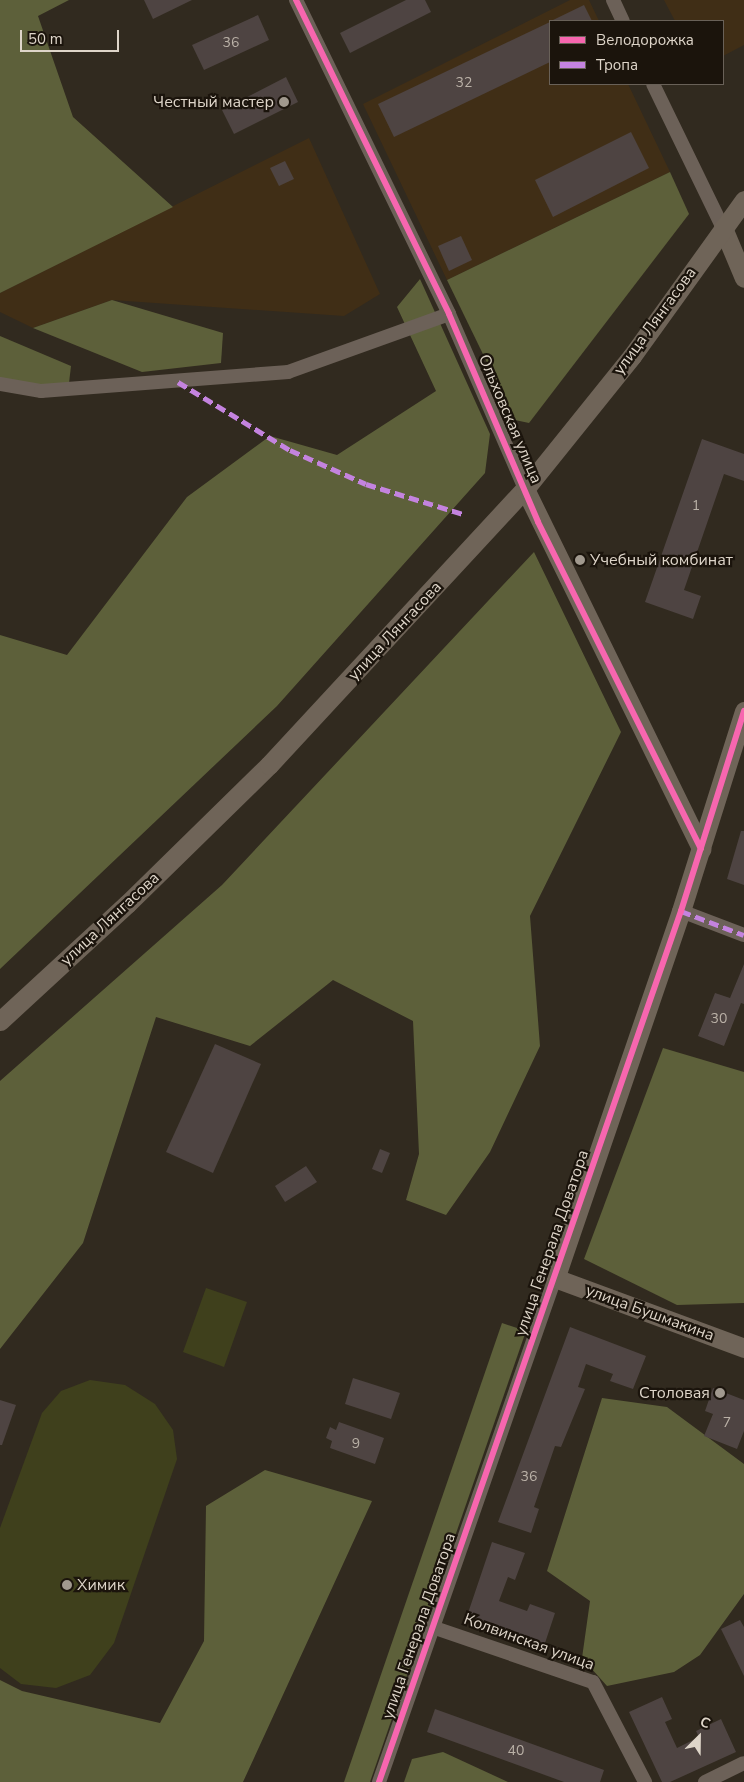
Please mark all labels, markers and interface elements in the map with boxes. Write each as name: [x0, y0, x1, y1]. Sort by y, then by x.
scale bar: [22, 20, 121, 52]
legend: [549, 20, 724, 85]
text: 50 m: [28, 29, 63, 49]
text: Велодорожка: [596, 30, 694, 50]
house number: 36: [223, 35, 239, 51]
text: Тропа: [596, 55, 638, 75]
house number: 32: [456, 75, 472, 91]
place label: Честный мастер: [153, 92, 274, 112]
marker: Честный мастер: [278, 96, 290, 108]
street label: улица Лянгасова: [610, 264, 700, 378]
street label: Ольховская улица: [474, 352, 546, 486]
house number: 1: [692, 498, 700, 514]
place label: Учебный комбинат: [590, 550, 733, 570]
marker: Учебный комбинат: [574, 554, 586, 566]
street label: улица Лянгасова: [344, 578, 446, 684]
street label: улица Лянгасова: [57, 868, 163, 970]
house number: 30: [711, 1011, 727, 1027]
street label: улица Генерала Доватора: [511, 1148, 593, 1338]
street label: улица Бушмакина: [583, 1281, 717, 1345]
place label: Столовая: [639, 1383, 710, 1403]
marker: Столовая: [714, 1387, 726, 1399]
house number: 7: [723, 1415, 731, 1431]
house number: 9: [352, 1436, 360, 1452]
house number: 36: [521, 1469, 537, 1485]
street label: улица Генерала Доватора: [378, 1531, 460, 1721]
place label: Химик: [77, 1575, 125, 1595]
marker: Химик: [61, 1579, 73, 1591]
street label: Колвинская улица: [461, 1609, 597, 1675]
north arrow: [674, 1712, 724, 1762]
text: С: [697, 1712, 713, 1733]
house number: 40: [508, 1743, 524, 1759]

